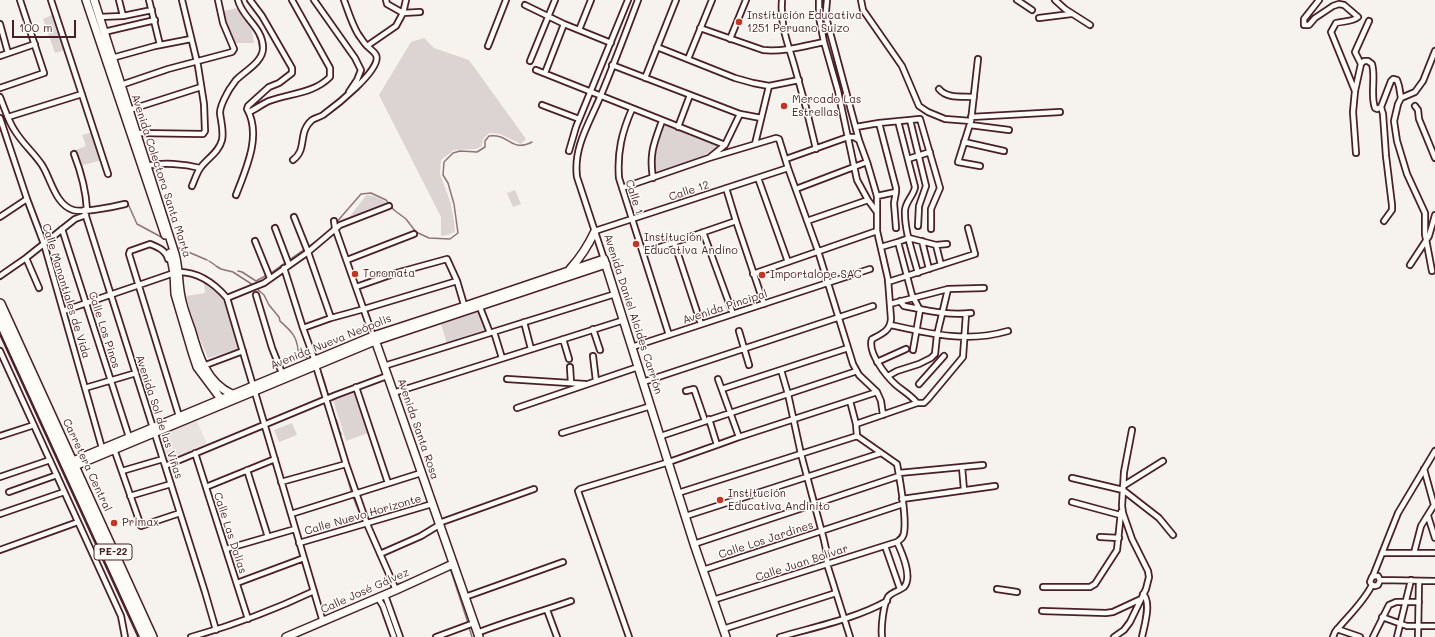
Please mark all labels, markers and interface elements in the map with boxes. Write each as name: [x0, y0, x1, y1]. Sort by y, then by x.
place label: Institución Educativa 1251 Peruano Suizo: [747, 9, 862, 35]
scale bar: [14, 12, 78, 38]
marker: Institución Educativa 1251 Peruano Suizo: [734, 17, 744, 27]
text: 100 m: [19, 19, 53, 35]
street label: Avenida Colectora Santa Marta: [128, 93, 194, 259]
place label: Mercado Las Estrellas: [792, 93, 861, 119]
marker: Mercado Las Estrellas: [779, 101, 789, 111]
street label: Calle 1: [623, 178, 645, 216]
street label: Calle 12: [667, 178, 711, 204]
street label: Calle Manantiales de Vida: [39, 222, 93, 360]
place label: Institución Educativa Andino: [644, 231, 738, 257]
street label: Avenida Daniel Alcides Carrión: [601, 232, 665, 396]
marker: Institución Educativa Andino: [631, 239, 641, 249]
place label: Toromata: [363, 267, 415, 281]
place label: Importalope SAC: [770, 268, 862, 282]
marker: Toromata: [350, 269, 360, 279]
marker: Importalope SAC: [757, 270, 767, 280]
street label: Avenida Pincipal: [681, 287, 769, 327]
street label: Calle Los Pinos: [85, 290, 123, 370]
street label: Avenida Nueva Neópolis: [269, 312, 393, 372]
street label: Avenida Sol de las Viñas: [133, 353, 185, 481]
street label: Avenida Santa Rosa: [394, 377, 442, 481]
street label: Carretera Central: [60, 417, 114, 513]
place label: Institución Educativa Andinito: [728, 487, 830, 513]
street label: Calle Las Dalias: [211, 491, 249, 575]
street label: Calle Nuevo Horizonte: [303, 492, 423, 538]
marker: Institución Educativa Andinito: [715, 495, 725, 505]
place label: Primax: [122, 516, 159, 530]
marker: Primax: [109, 518, 119, 528]
street label: Calle Los Jardines: [717, 518, 815, 562]
street label: Calle Juan Bolívar: [754, 542, 850, 584]
road number: PE-22: [94, 544, 132, 560]
street label: Calle José Gálvez: [319, 566, 411, 616]

